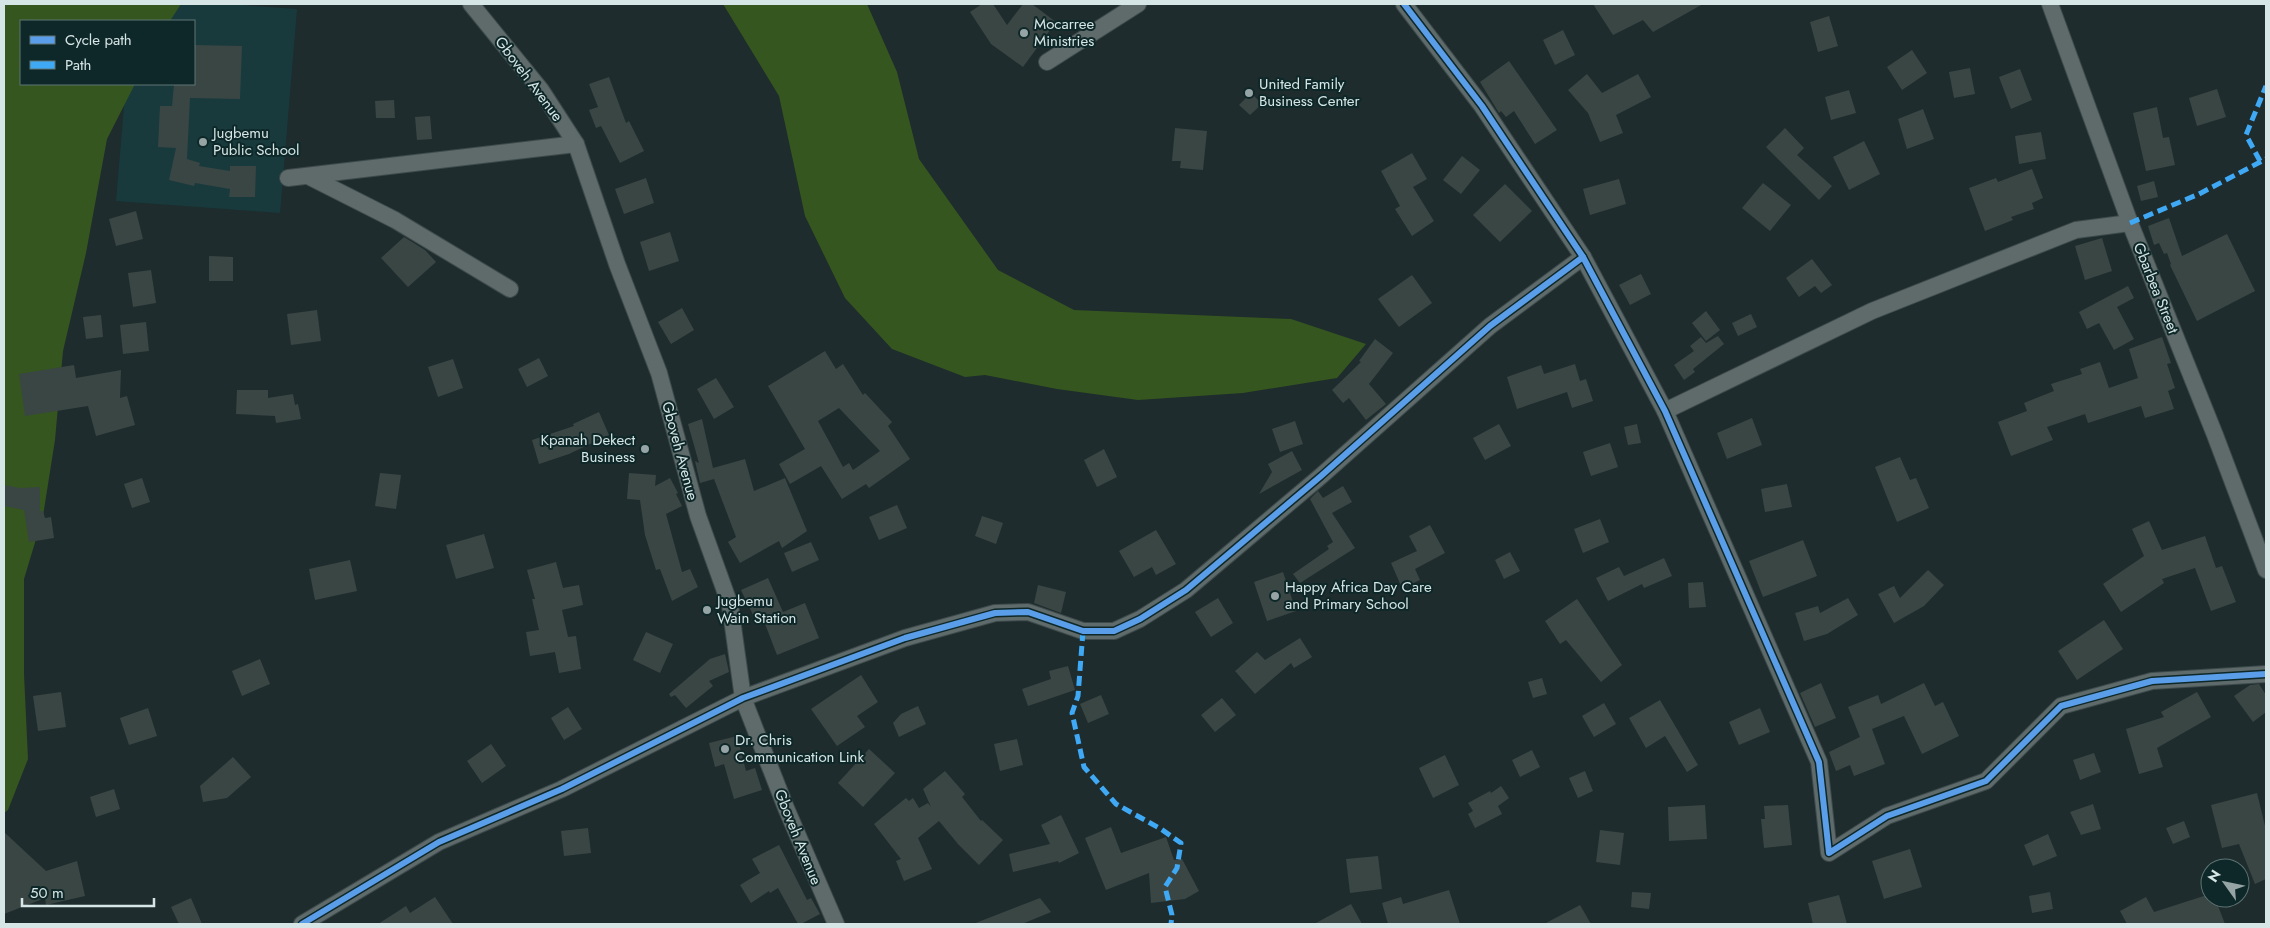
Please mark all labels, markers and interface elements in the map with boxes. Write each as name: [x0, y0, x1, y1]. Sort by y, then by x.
place label: Mocarree Ministries: [1034, 13, 1095, 52]
legend: [20, 20, 195, 85]
marker: Mocarree Ministries: [1018, 27, 1030, 39]
text: Cycle path: [65, 29, 132, 51]
street label: Gboveh Avenue: [490, 32, 568, 126]
text: Path: [65, 54, 91, 76]
place label: United Family Business Center: [1259, 73, 1361, 112]
marker: United Family Business Center: [1243, 87, 1255, 99]
place label: Jugbemu Public School: [211, 122, 299, 161]
marker: Jugbemu Public School: [197, 136, 209, 148]
street label: Gbarbea Street: [2128, 239, 2184, 337]
street label: Gboveh Avenue: [656, 399, 704, 503]
place label: Kpanah Dekect Business: [540, 429, 635, 468]
marker: Kpanah Dekect Business: [639, 443, 651, 455]
place label: Happy Africa Day Care and Primary School: [1285, 576, 1432, 615]
place label: Jugbemu Wain Station: [715, 590, 796, 629]
marker: Happy Africa Day Care and Primary School: [1269, 590, 1281, 602]
marker: Jugbemu Wain Station: [701, 604, 713, 616]
place label: Dr. Chris Communication Link: [735, 729, 864, 768]
marker: Dr. Chris Communication Link: [719, 743, 731, 755]
street label: Gboveh Avenue: [769, 786, 827, 888]
north arrow: [2200, 858, 2250, 908]
text: N: [2203, 866, 2226, 886]
scale bar: [22, 876, 155, 908]
text: 50 m: [30, 882, 64, 904]

